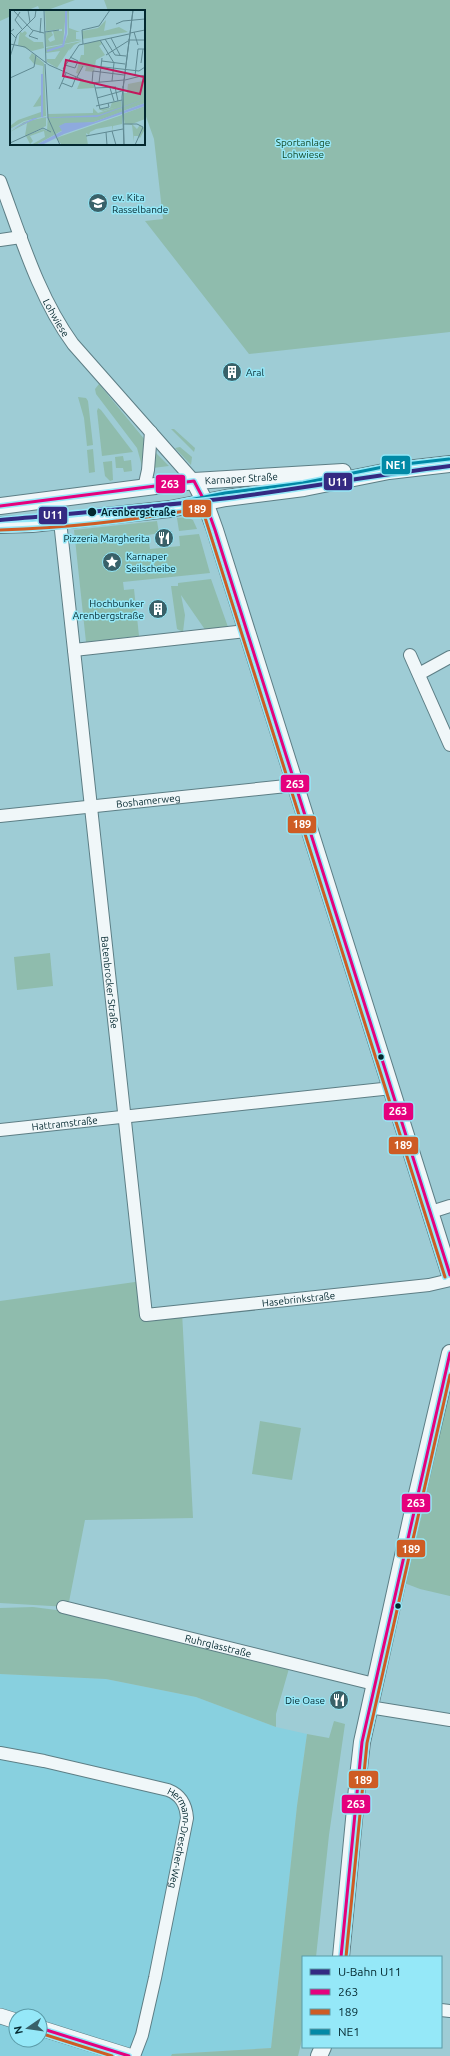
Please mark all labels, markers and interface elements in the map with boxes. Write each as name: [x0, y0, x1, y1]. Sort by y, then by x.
inset map: [10, 10, 145, 145]
park label: Sportanlage Lohwiese: [276, 137, 330, 160]
school or university icon: ev. Kita Rasselbande: [87, 192, 109, 214]
place label: ev. Kita Rasselbande: [112, 192, 168, 215]
street label: Lohwiese: [41, 297, 72, 339]
building icon: Aral: [221, 361, 243, 383]
place label: Aral: [246, 367, 264, 378]
line badge: NE1: [381, 455, 411, 475]
text: NE1: [386, 459, 406, 471]
street label: Karnaper Straße: [205, 470, 278, 486]
line badge: U11: [323, 472, 353, 491]
line badge: 263: [155, 474, 186, 494]
text: U11: [328, 476, 348, 488]
text: 263: [161, 478, 179, 490]
line badge: 189: [182, 499, 212, 518]
text: 189: [188, 503, 206, 515]
line badge: U11: [38, 506, 68, 525]
marker: Arenbergstraße: [86, 506, 98, 518]
place label: Arenbergstraße: [101, 507, 176, 518]
text: U11: [43, 509, 63, 521]
restaurant icon: Pizzeria Margherita: [153, 527, 175, 549]
place label: Pizzeria Margherita: [63, 533, 150, 544]
place icon: Karnaper Seilscheibe: [101, 551, 123, 573]
place label: Karnaper Seilscheibe: [126, 551, 176, 574]
place label: Hochbunker Arenbergstraße: [73, 598, 144, 621]
building icon: Hochbunker Arenbergstraße: [147, 598, 169, 620]
line badge: 263: [280, 774, 310, 793]
text: 263: [286, 778, 304, 790]
street label: Boshamerweg: [115, 792, 181, 809]
line badge: 189: [287, 815, 317, 834]
text: 189: [293, 818, 311, 830]
street label: Batenbrocker Straße: [99, 935, 120, 1029]
unlabelled marker: [376, 1052, 386, 1062]
line badge: 263: [383, 1102, 414, 1121]
text: 263: [389, 1105, 407, 1117]
street label: Hattramstraße: [31, 1114, 98, 1132]
line badge: 189: [388, 1136, 419, 1155]
text: 189: [394, 1139, 412, 1151]
street label: Hasebrinkstraße: [261, 1289, 336, 1308]
line badge: 263: [401, 1493, 431, 1513]
text: 263: [407, 1497, 425, 1509]
line badge: 189: [396, 1539, 426, 1558]
text: 189: [402, 1543, 420, 1555]
unlabelled marker: [393, 1601, 403, 1611]
street label: Ruhrglasstraße: [184, 1632, 253, 1659]
restaurant icon: Die Oase: [328, 1689, 350, 1711]
place label: Die Oase: [285, 1695, 325, 1706]
line badge: 189: [348, 1770, 379, 1789]
text: 189: [354, 1774, 372, 1786]
street label: Hermann-Drescher-Weg: [166, 1785, 192, 1890]
line badge: 263: [341, 1794, 371, 1814]
text: 263: [347, 1798, 365, 1810]
legend: [302, 1956, 442, 2048]
text: U-Bahn U11: [338, 1965, 402, 1978]
text: 263: [338, 1985, 358, 1998]
text: 189: [338, 2005, 358, 2018]
north arrow: [8, 2008, 48, 2048]
text: N: [11, 2025, 25, 2036]
text: NE1: [338, 2025, 360, 2038]

